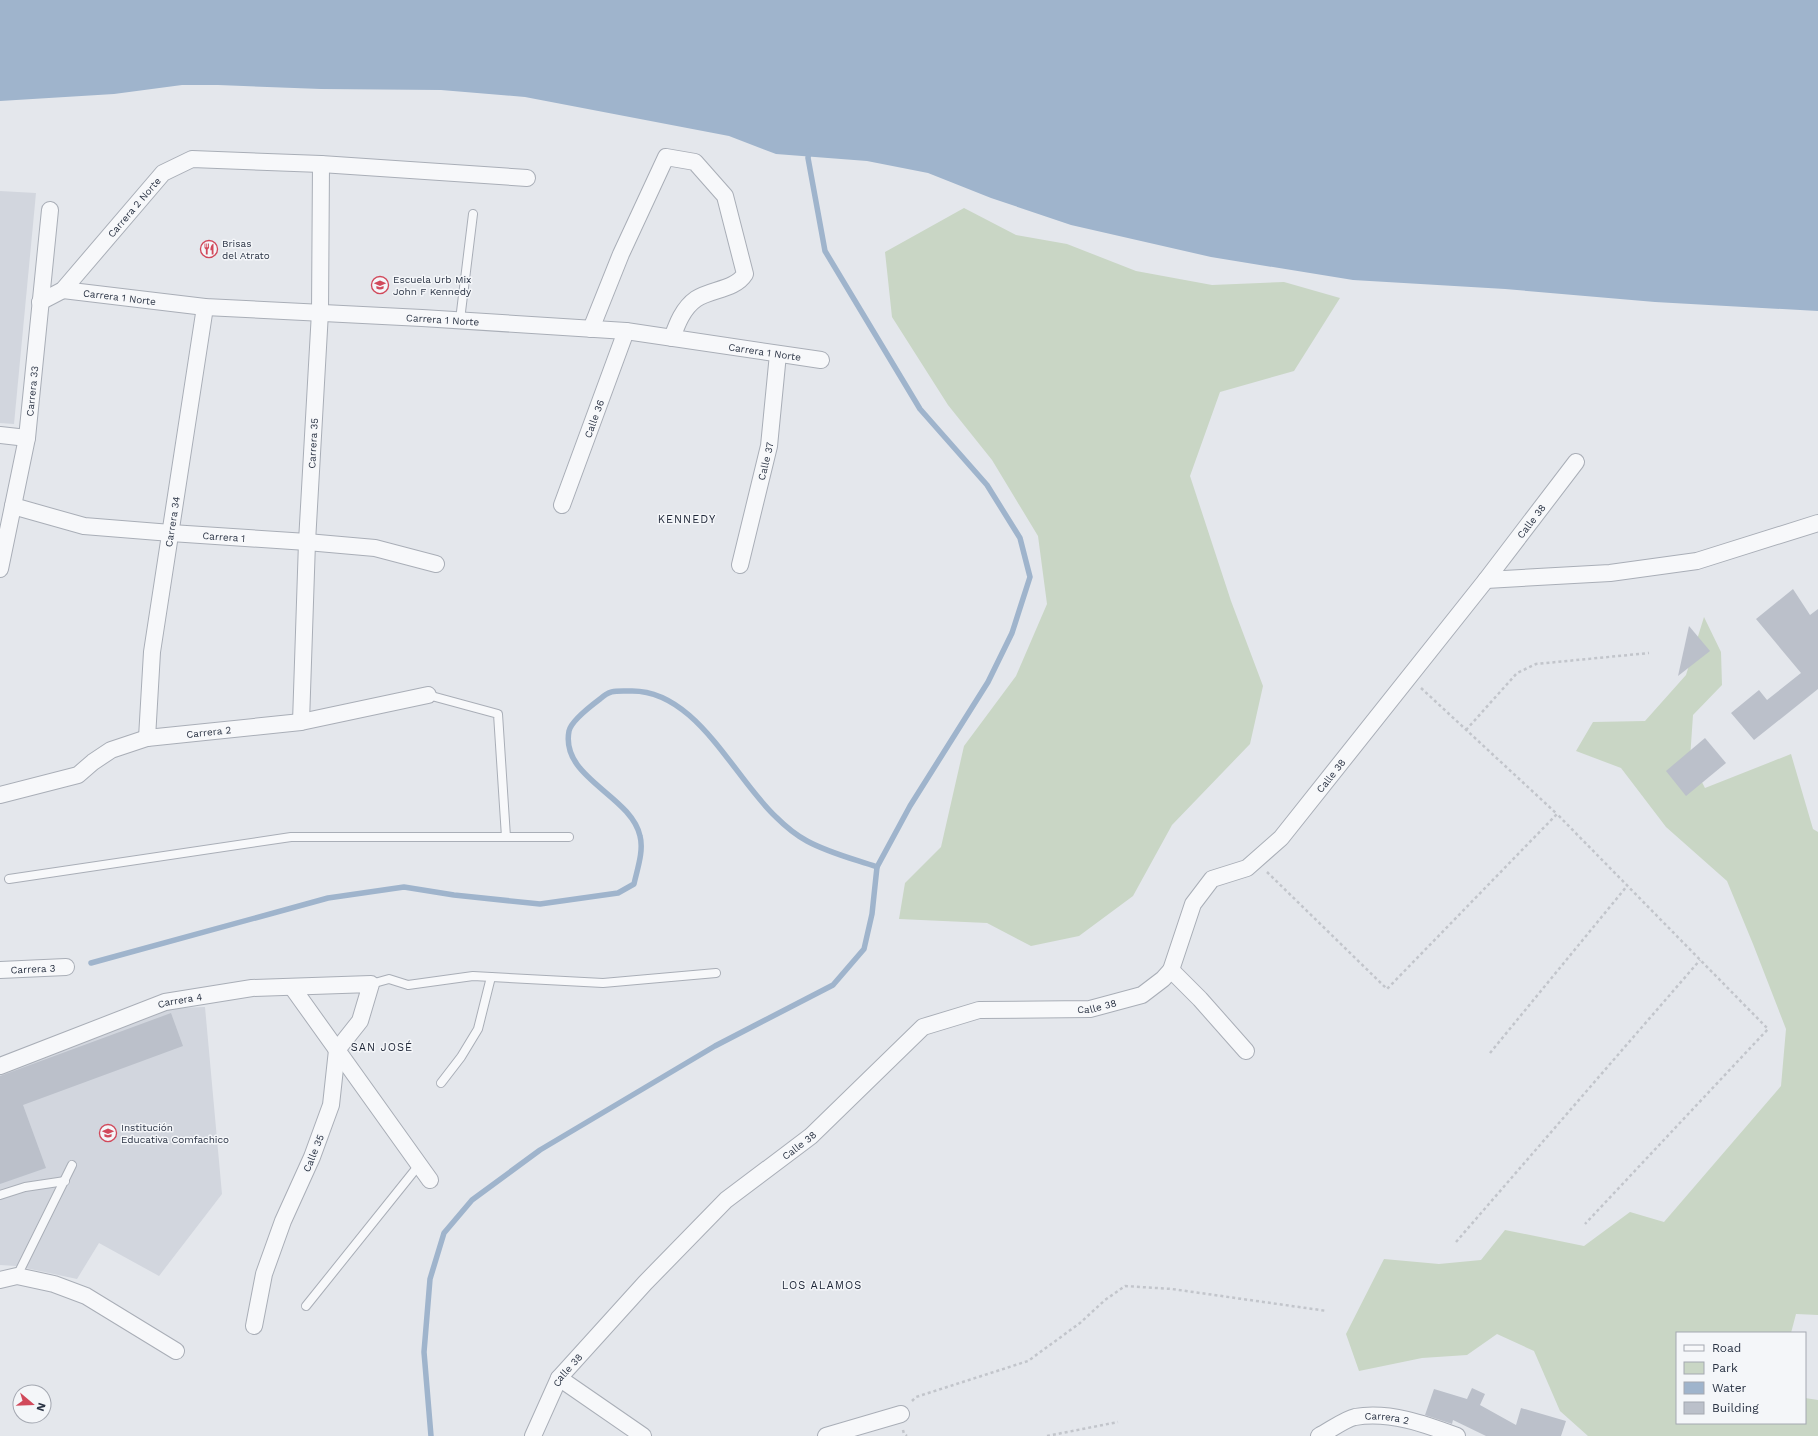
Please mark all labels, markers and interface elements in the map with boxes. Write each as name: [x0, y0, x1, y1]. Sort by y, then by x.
street label: Carrera 2 Norte: [106, 175, 163, 240]
place label: Brisas del Atrato: [222, 238, 270, 261]
restaurant icon: Brisas del Atrato: [199, 239, 219, 259]
place label: Escuela Urb Mix John F Kennedy: [393, 274, 472, 297]
school or university icon: Escuela Urb Mix John F Kennedy: [370, 275, 390, 295]
street label: Carrera 1 Norte: [82, 287, 157, 307]
street label: Carrera 1 Norte: [406, 312, 480, 328]
street label: Carrera 1 Norte: [728, 341, 802, 363]
street label: Carrera 33: [24, 365, 40, 417]
street label: Calle 36: [582, 398, 606, 439]
street label: Carrera 35: [306, 417, 320, 469]
street label: Calle 37: [756, 441, 775, 481]
street label: Carrera 34: [163, 496, 182, 548]
street label: Calle 38: [1515, 502, 1548, 540]
district label: KENNEDY: [658, 513, 716, 526]
street label: Carrera 1: [202, 530, 246, 544]
street label: Carrera 2: [186, 724, 232, 740]
street label: Calle 38: [1314, 757, 1348, 795]
street label: Carrera 3: [10, 962, 56, 976]
street label: Carrera 4: [156, 991, 203, 1010]
street label: Calle 38: [1077, 997, 1118, 1015]
district label: SAN JOSÉ: [351, 1040, 413, 1054]
place label: Institución Educativa Comfachico: [121, 1122, 229, 1145]
school or university icon: Institución Educativa Comfachico: [98, 1123, 118, 1143]
street label: Calle 38: [780, 1129, 819, 1162]
street label: Calle 35: [301, 1133, 326, 1174]
district label: LOS ALAMOS: [782, 1279, 862, 1292]
legend: [1676, 1332, 1806, 1424]
text: Road: [1712, 1341, 1741, 1355]
street label: Calle 38: [551, 1351, 585, 1388]
text: Park: [1712, 1361, 1738, 1375]
text: Water: [1712, 1381, 1747, 1395]
north arrow: [12, 1384, 52, 1424]
text: N: [34, 1401, 48, 1413]
text: Building: [1712, 1401, 1759, 1415]
street label: Carrera 2: [1364, 1410, 1410, 1426]

